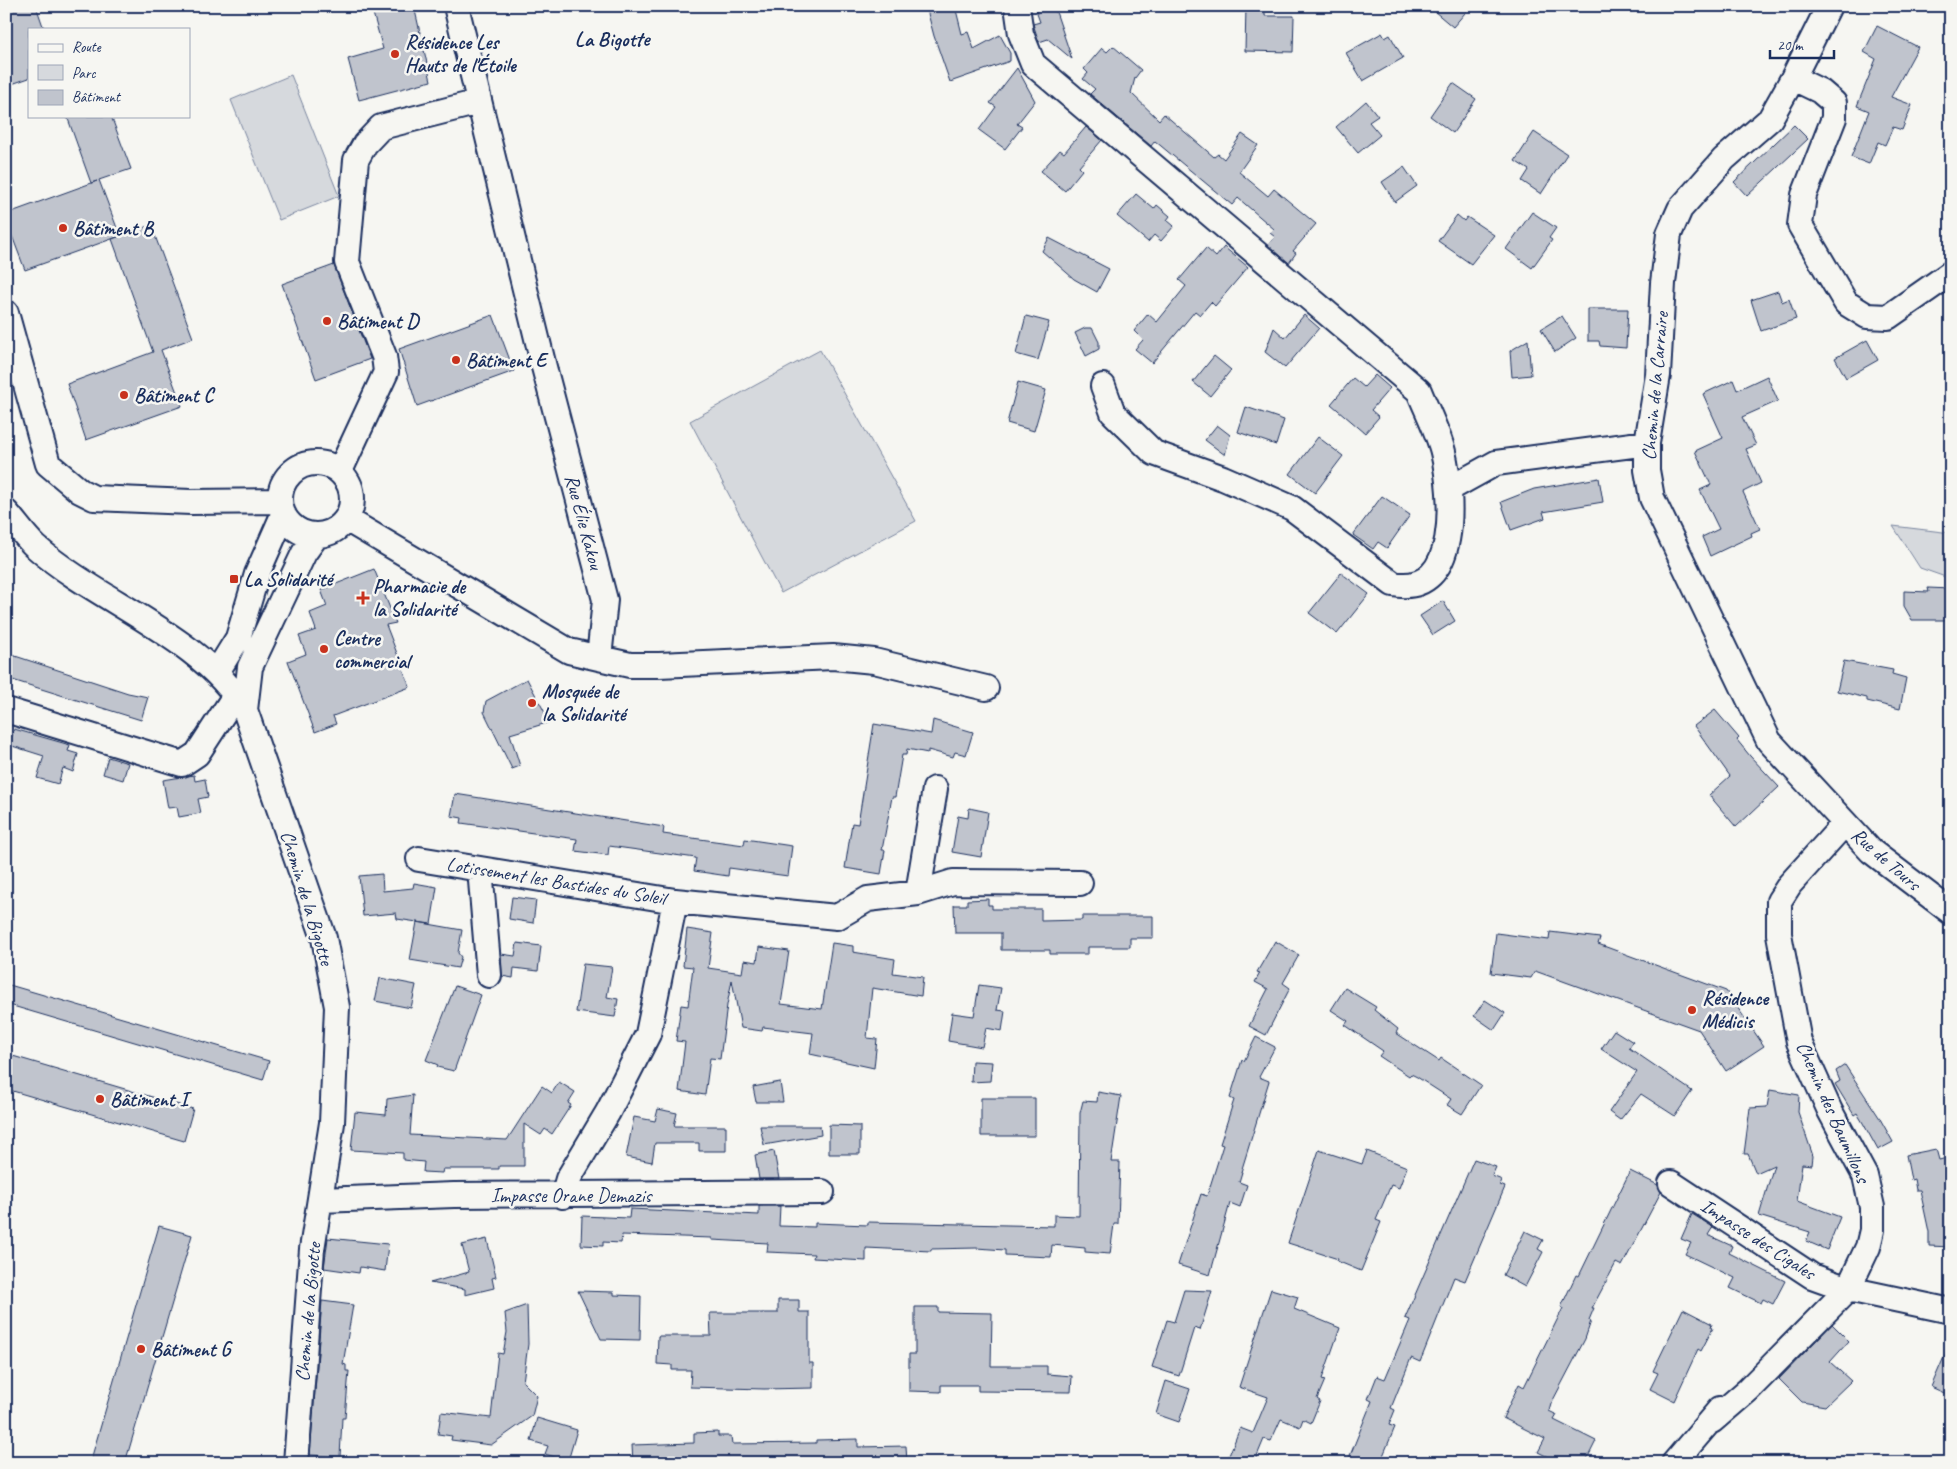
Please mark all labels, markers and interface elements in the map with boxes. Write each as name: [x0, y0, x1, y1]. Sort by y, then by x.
district label: La Bigotte: [575, 26, 651, 52]
legend: [28, 28, 190, 118]
scale bar: [1770, 28, 1833, 60]
place label: Résidence Les Hauts de l'Étoile: [405, 30, 517, 78]
text: 20 m: [1777, 36, 1804, 55]
text: Route: [72, 38, 102, 57]
marker: Résidence Les Hauts de l'Étoile: [389, 48, 401, 60]
text: Parc: [72, 64, 96, 83]
text: Bâtiment: [72, 88, 122, 107]
place label: Bâtiment B: [73, 216, 154, 241]
marker: Bâtiment B: [57, 222, 69, 234]
place label: Bâtiment D: [337, 309, 420, 334]
street label: Chemin de la Carraire: [1636, 309, 1674, 461]
marker: Bâtiment D: [321, 315, 333, 327]
place label: Bâtiment E: [466, 348, 549, 373]
marker: Bâtiment E: [450, 354, 462, 366]
place label: Bâtiment C: [134, 383, 215, 408]
marker: Bâtiment C: [118, 389, 130, 401]
street label: Rue Élie Kakou: [559, 472, 609, 574]
place label: La Solidarité: [244, 567, 336, 592]
marker: La Solidarité: [228, 573, 240, 585]
place label: Pharmacie de la Solidarité: [373, 574, 466, 622]
marker: Pharmacie de la Solidarité: [357, 592, 369, 604]
place label: Centre commercial: [334, 626, 413, 674]
marker: Centre commercial: [318, 643, 330, 655]
place label: Mosquée de la Solidarité: [542, 679, 629, 727]
marker: Mosquée de la Solidarité: [526, 697, 538, 709]
street label: Rue de Tours: [1846, 822, 1928, 897]
street label: Chemin de la Bigotte: [275, 828, 340, 970]
street label: Lotissement les Bastides du Soleil: [445, 851, 671, 911]
place label: Résidence Médicis: [1702, 986, 1769, 1034]
marker: Résidence Médicis: [1686, 1004, 1698, 1016]
street label: Chemin des Baumillons: [1791, 1037, 1876, 1189]
place label: Bâtiment I: [110, 1087, 192, 1112]
marker: Bâtiment I: [94, 1093, 106, 1105]
street label: Impasse Orane Demazis: [491, 1183, 653, 1208]
street label: Impasse des Cigales: [1696, 1193, 1822, 1286]
street label: Chemin de la Bigotte: [289, 1240, 327, 1382]
place label: Bâtiment G: [151, 1337, 233, 1362]
marker: Bâtiment G: [135, 1343, 147, 1355]

